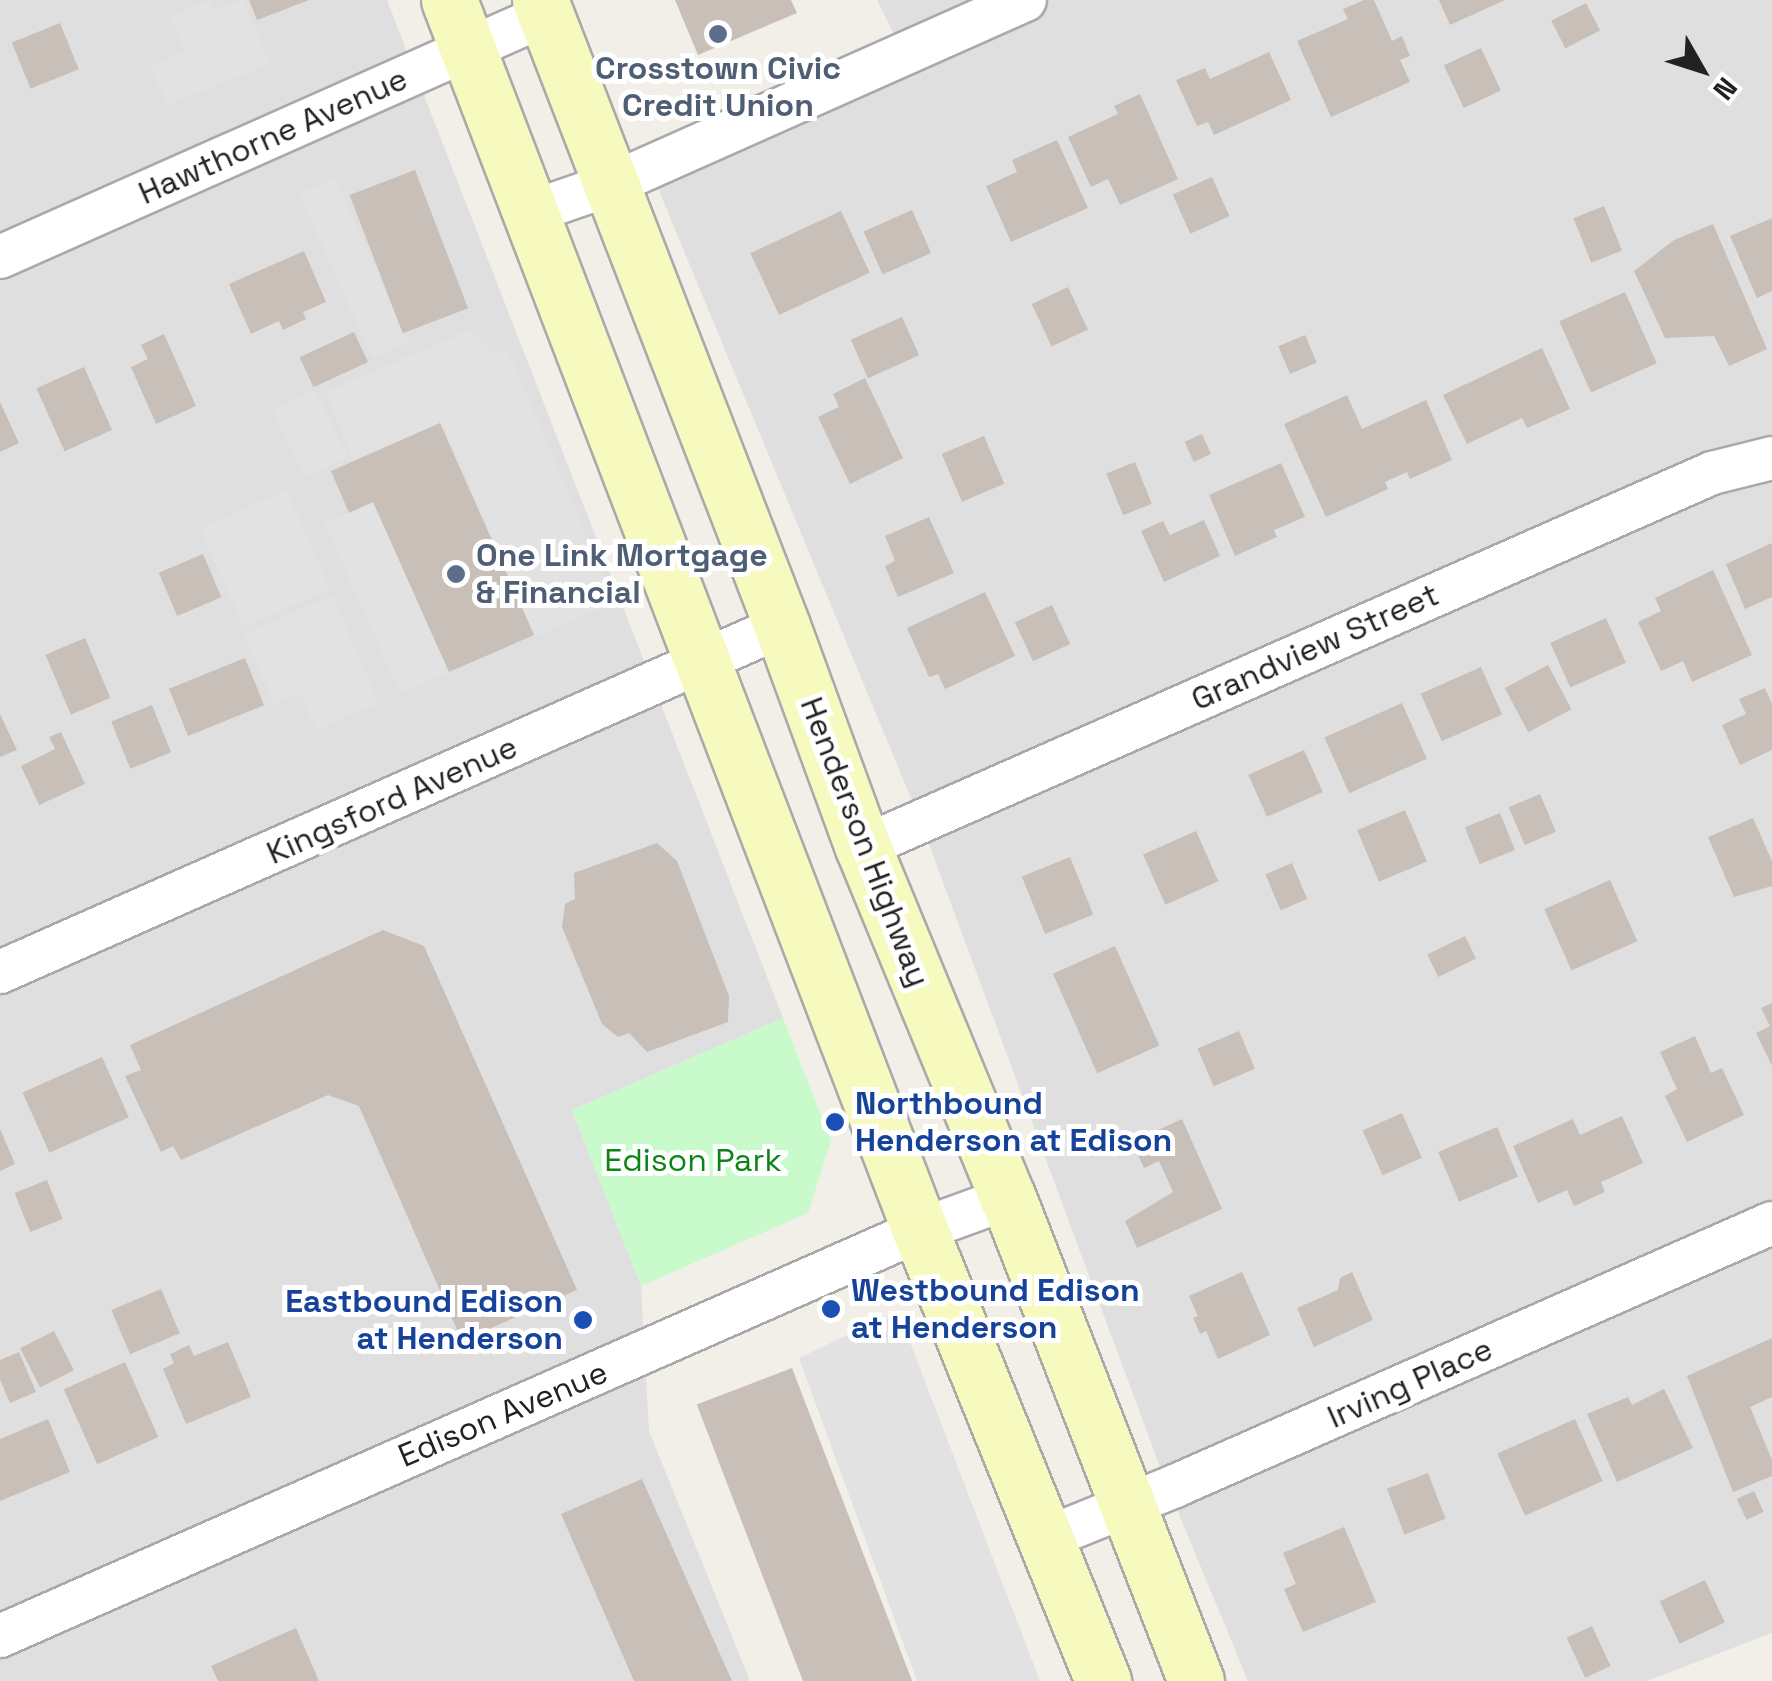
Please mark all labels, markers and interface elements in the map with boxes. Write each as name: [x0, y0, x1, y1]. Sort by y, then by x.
north arrow: [1652, 20, 1752, 120]
marker: Crosstown Civic Credit Union: [707, 23, 729, 45]
place label: Crosstown Civic Credit Union: [595, 50, 841, 125]
street label: Hawthorne Avenue: [132, 59, 414, 213]
text: N: [1705, 70, 1745, 107]
place label: One Link Mortgage & Financial: [476, 537, 768, 612]
marker: One Link Mortgage & Financial: [445, 563, 467, 585]
street label: Grandview Street: [1185, 575, 1445, 719]
street label: Henderson Highway: [792, 692, 938, 992]
street label: Kingsford Avenue: [261, 727, 523, 873]
place label: Northbound Henderson at Edison: [855, 1085, 1172, 1160]
marker: Northbound Henderson at Edison: [824, 1111, 846, 1133]
park label: Edison Park: [604, 1141, 782, 1179]
place label: Westbound Edison at Henderson: [851, 1272, 1140, 1347]
place label: Eastbound Edison at Henderson: [285, 1283, 563, 1358]
marker: Westbound Edison at Henderson: [820, 1298, 842, 1320]
marker: Eastbound Edison at Henderson: [572, 1309, 594, 1331]
street label: Irving Place: [1322, 1330, 1498, 1436]
street label: Edison Avenue: [392, 1353, 614, 1475]

